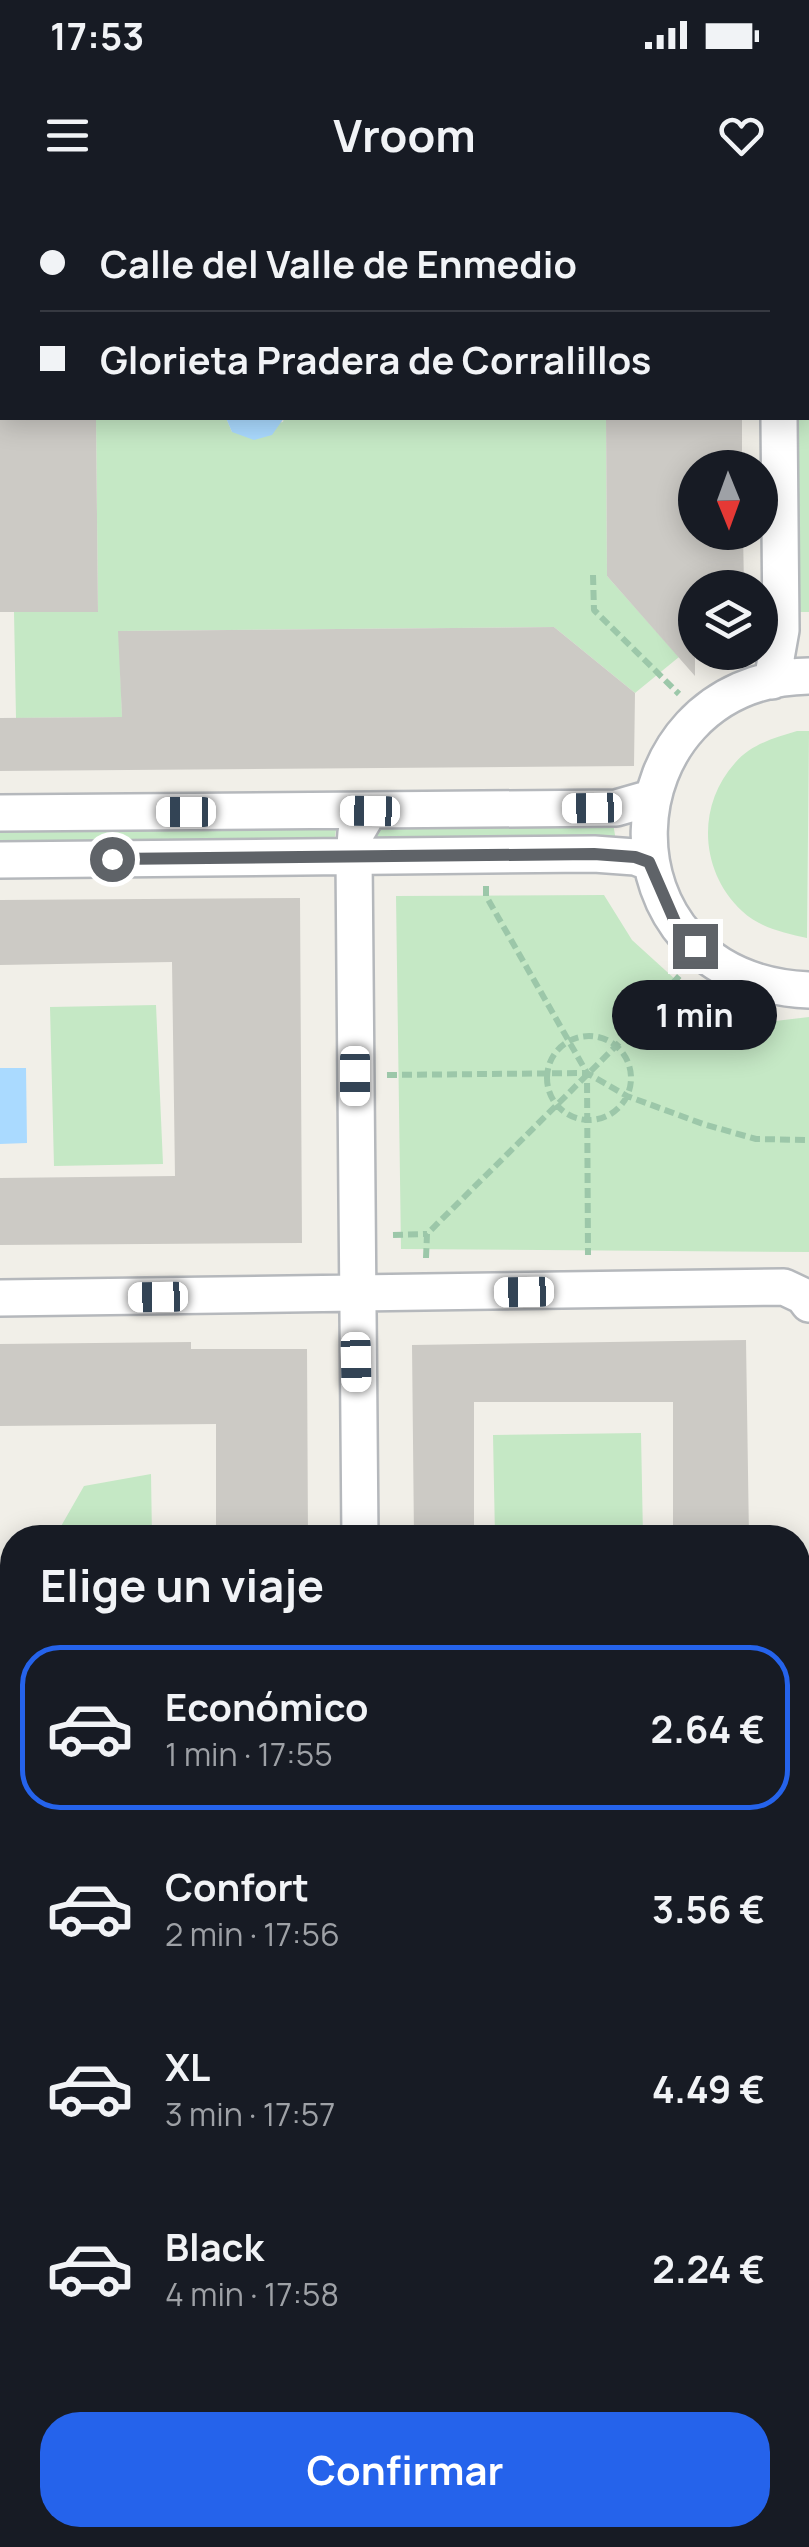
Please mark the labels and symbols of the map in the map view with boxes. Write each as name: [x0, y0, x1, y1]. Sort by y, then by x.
north arrow: [678, 450, 778, 550]
car: [562, 792, 622, 824]
car: [340, 795, 400, 827]
car: [156, 797, 216, 827]
route start: [90, 837, 135, 882]
route end: [673, 924, 718, 969]
callout: 1 min: [612, 981, 778, 1051]
car: [340, 1046, 370, 1106]
car: [494, 1276, 554, 1308]
car: [128, 1281, 188, 1313]
car: [340, 1332, 372, 1392]

